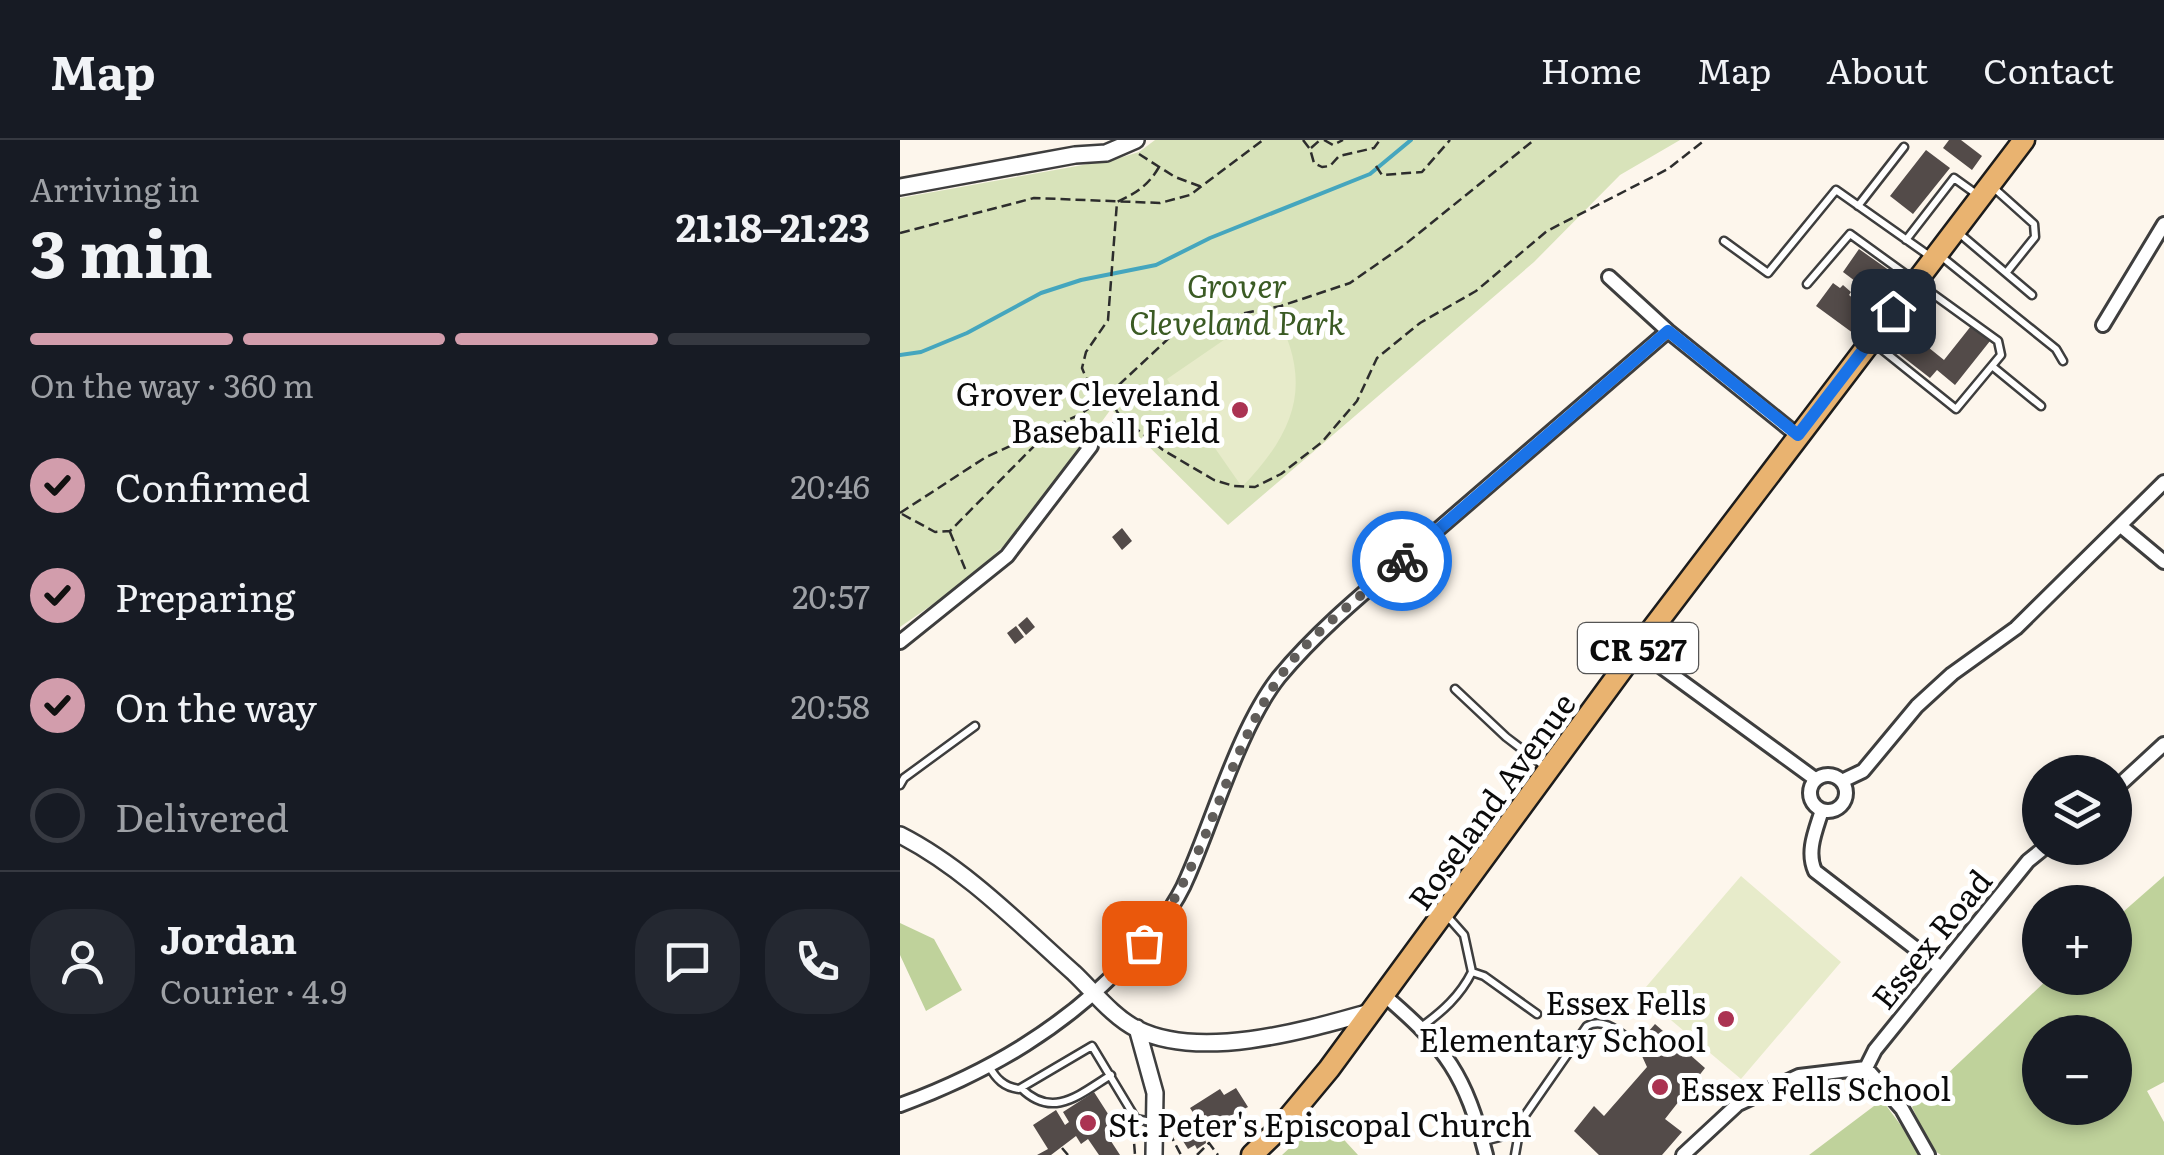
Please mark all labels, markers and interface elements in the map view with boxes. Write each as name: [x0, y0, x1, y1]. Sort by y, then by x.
text: Map: [50, 34, 156, 105]
text: Home: [1541, 43, 1642, 95]
text: Map: [1697, 43, 1771, 95]
text: About: [1826, 43, 1928, 95]
text: Contact: [1983, 43, 2114, 95]
text: Arriving in: [30, 164, 200, 212]
text: 21:18–21:23: [676, 197, 870, 254]
text: 3 min: [30, 201, 213, 298]
park label: Grover Cleveland Park: [1129, 260, 1345, 345]
pin: [1851, 269, 1936, 354]
icon: home: [1866, 284, 1921, 339]
text: On the way · 360 m: [30, 360, 314, 408]
place label: Grover Cleveland Baseball Field: [956, 368, 1220, 453]
marker: Grover Cleveland Baseball Field: [1229, 399, 1251, 421]
text: Confirmed: [115, 457, 310, 514]
icon: check: [30, 458, 85, 513]
text: 20:46: [790, 461, 870, 509]
courier: [1352, 511, 1452, 611]
icon: bike: [1375, 534, 1430, 589]
text: Preparing: [115, 567, 295, 624]
icon: check: [30, 568, 85, 623]
text: 20:57: [792, 571, 870, 619]
road number: CR 527: [1578, 623, 1698, 673]
text: On the way: [115, 677, 317, 734]
icon: check: [30, 678, 85, 733]
text: 20:58: [791, 681, 870, 729]
street label: Roseland Avenue: [1395, 681, 1585, 919]
map controls: [2022, 755, 2132, 1125]
button: layers: [2022, 755, 2132, 865]
text: Delivered: [115, 787, 289, 844]
street label: Essex Road: [1858, 858, 2002, 1018]
button: +: [2022, 885, 2132, 995]
pin: [1102, 901, 1187, 986]
button: person: [30, 909, 135, 1014]
text: Jordan: [160, 909, 297, 966]
button: chat: [635, 909, 740, 1014]
button: phone: [765, 909, 870, 1014]
icon: bag: [1117, 916, 1172, 971]
text: Courier · 4.9: [160, 966, 347, 1014]
place label: Essex Fells Elementary School: [1419, 977, 1706, 1062]
marker: Essex Fells Elementary School: [1715, 1008, 1737, 1030]
button: −: [2022, 1015, 2132, 1125]
place label: Essex Fells School: [1680, 1063, 1951, 1111]
marker: Essex Fells School: [1649, 1076, 1671, 1098]
place label: St. Peter's Episcopal Church: [1108, 1099, 1532, 1147]
marker: St. Peter's Episcopal Church: [1077, 1112, 1099, 1134]

